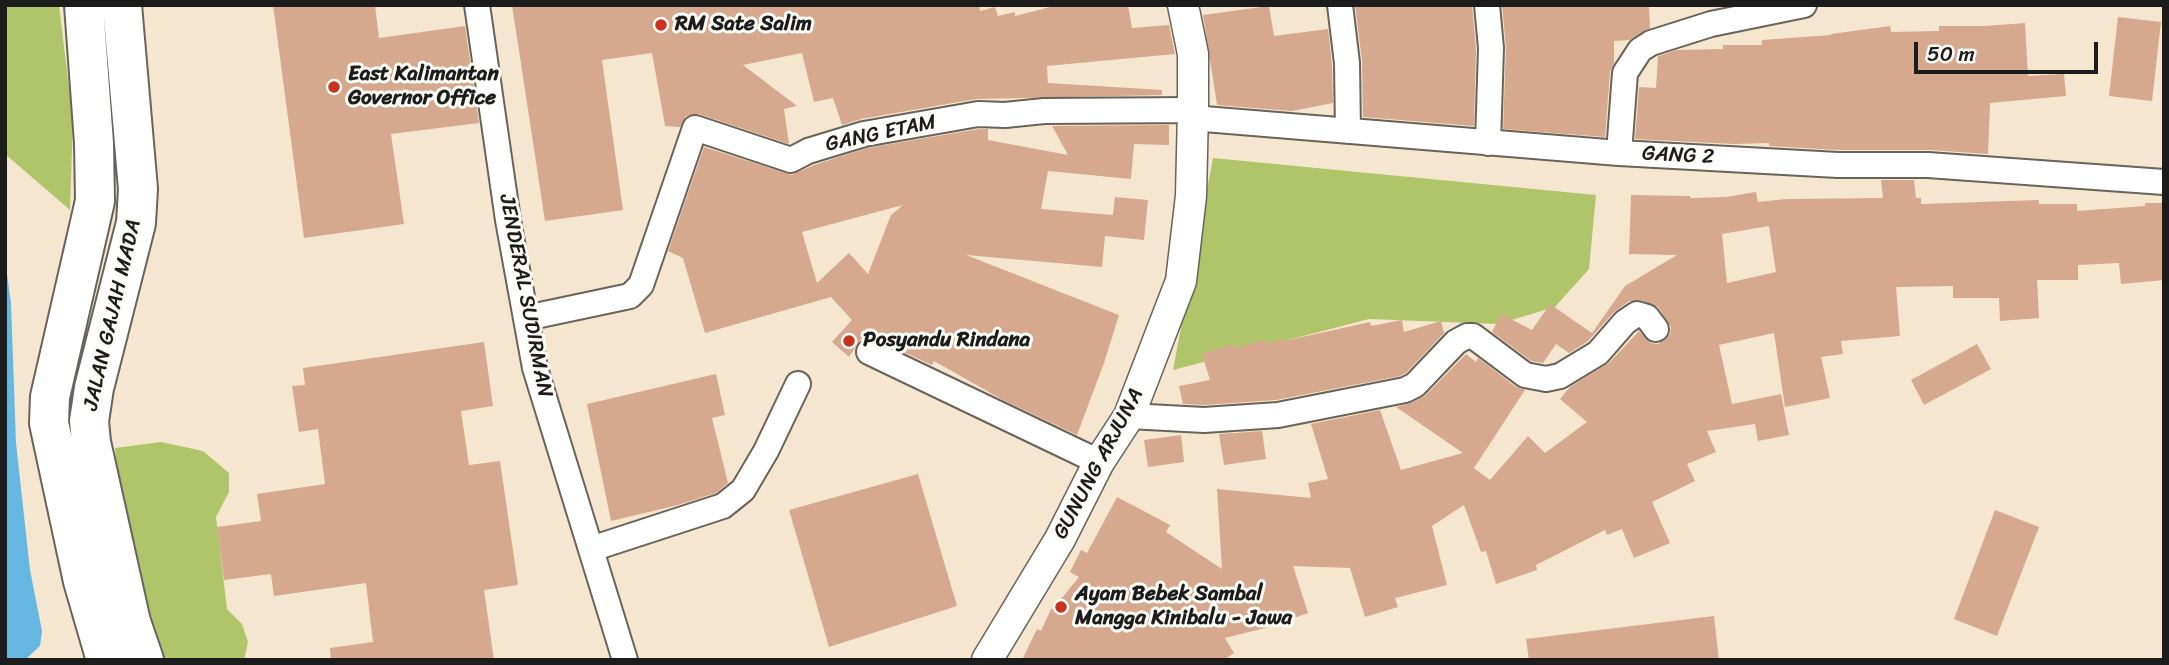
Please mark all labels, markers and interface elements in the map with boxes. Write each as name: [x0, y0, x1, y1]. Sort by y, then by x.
place label: RM Sate Salim: [675, 12, 812, 38]
marker: RM Sate Salim: [653, 17, 669, 33]
scale bar: [1917, 28, 2101, 72]
text: 50 m: [1927, 35, 1975, 73]
place label: East Kalimantan Governor Office: [348, 62, 499, 112]
marker: East Kalimantan Governor Office: [326, 79, 342, 95]
street label: GANG ETAM: [823, 110, 939, 158]
street label: GANG 2: [1641, 142, 1715, 170]
street label: JENDERAL SUDIRMAN: [493, 192, 557, 400]
street label: JALAN GAJAH MADA: [79, 217, 147, 413]
place label: Posyandu Rindana: [863, 328, 1030, 354]
marker: Posyandu Rindana: [841, 333, 857, 349]
street label: GUNUNG ARJUNA: [1049, 384, 1149, 544]
place label: Ayam Bebek Sambal Mangga Kinibalu - Jawa: [1075, 582, 1292, 632]
marker: Ayam Bebek Sambal Mangga Kinibalu - Jawa: [1053, 599, 1069, 615]

